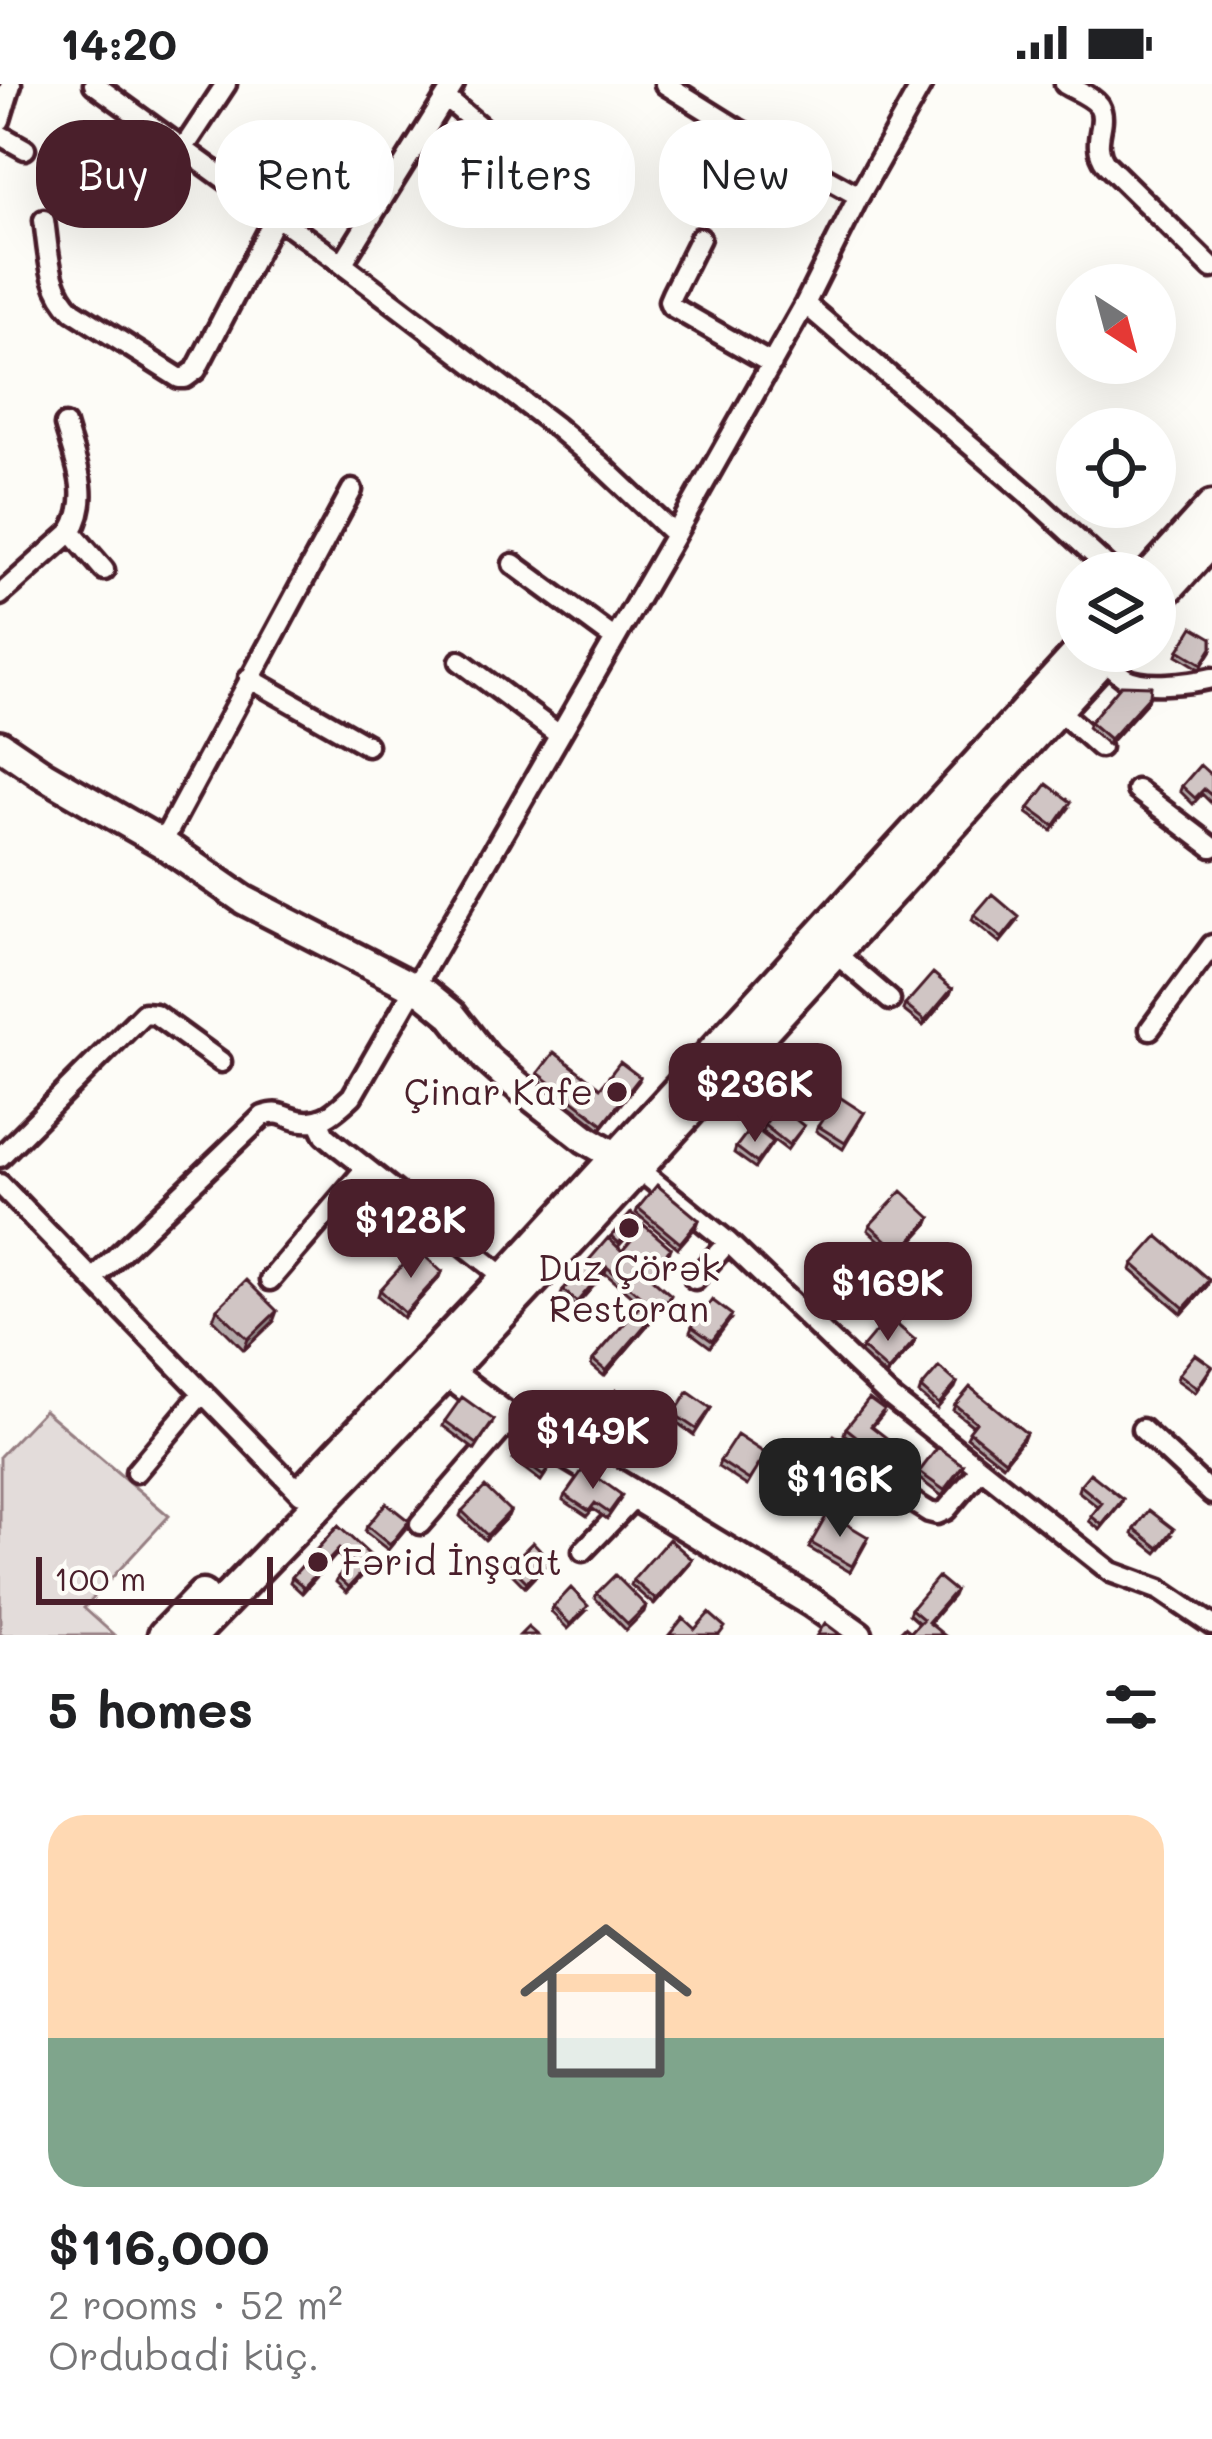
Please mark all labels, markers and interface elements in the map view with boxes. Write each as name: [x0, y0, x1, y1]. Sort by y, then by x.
text: 14:20: [60, 13, 177, 71]
chip: Buy: [36, 120, 191, 228]
chip: Rent: [215, 120, 394, 228]
chip: Filters: [418, 120, 635, 228]
chip: New: [659, 120, 832, 228]
north arrow: [1056, 264, 1176, 384]
map controls: [1056, 264, 1176, 672]
button: locate: [1056, 408, 1176, 528]
button: layers: [1056, 552, 1176, 672]
pin: $236K: [671, 1043, 839, 1145]
text: $236K: [696, 1056, 814, 1107]
place label: Çinar Kafe: [404, 1067, 593, 1114]
marker: Çinar Kafe: [604, 1079, 630, 1105]
pin: $128K: [327, 1179, 495, 1281]
text: $128K: [354, 1192, 468, 1243]
marker: Duz Çörək Restoran: [616, 1215, 642, 1241]
pin: $169K: [804, 1242, 972, 1344]
place label: Duz Çörək Restoran: [538, 1243, 720, 1331]
text: $169K: [831, 1255, 945, 1306]
pin: $149K: [509, 1390, 677, 1492]
text: $149K: [535, 1403, 651, 1454]
pin: $116K: [756, 1438, 924, 1540]
text: $116K: [786, 1451, 894, 1502]
place label: Fərid İnşaat: [342, 1537, 562, 1584]
marker: Fərid İnşaat: [305, 1549, 331, 1575]
scale bar: [36, 1551, 273, 1604]
text: 100 m: [54, 1556, 146, 1599]
text: 5 homes: [48, 1674, 253, 1741]
icon: filters: [1098, 1674, 1164, 1740]
icon: home: [498, 1893, 714, 2109]
text: $116,000: [48, 2211, 270, 2278]
text: 2 rooms · 52 m²: [48, 2278, 343, 2329]
text: Ordubadi küç.: [48, 2329, 319, 2380]

